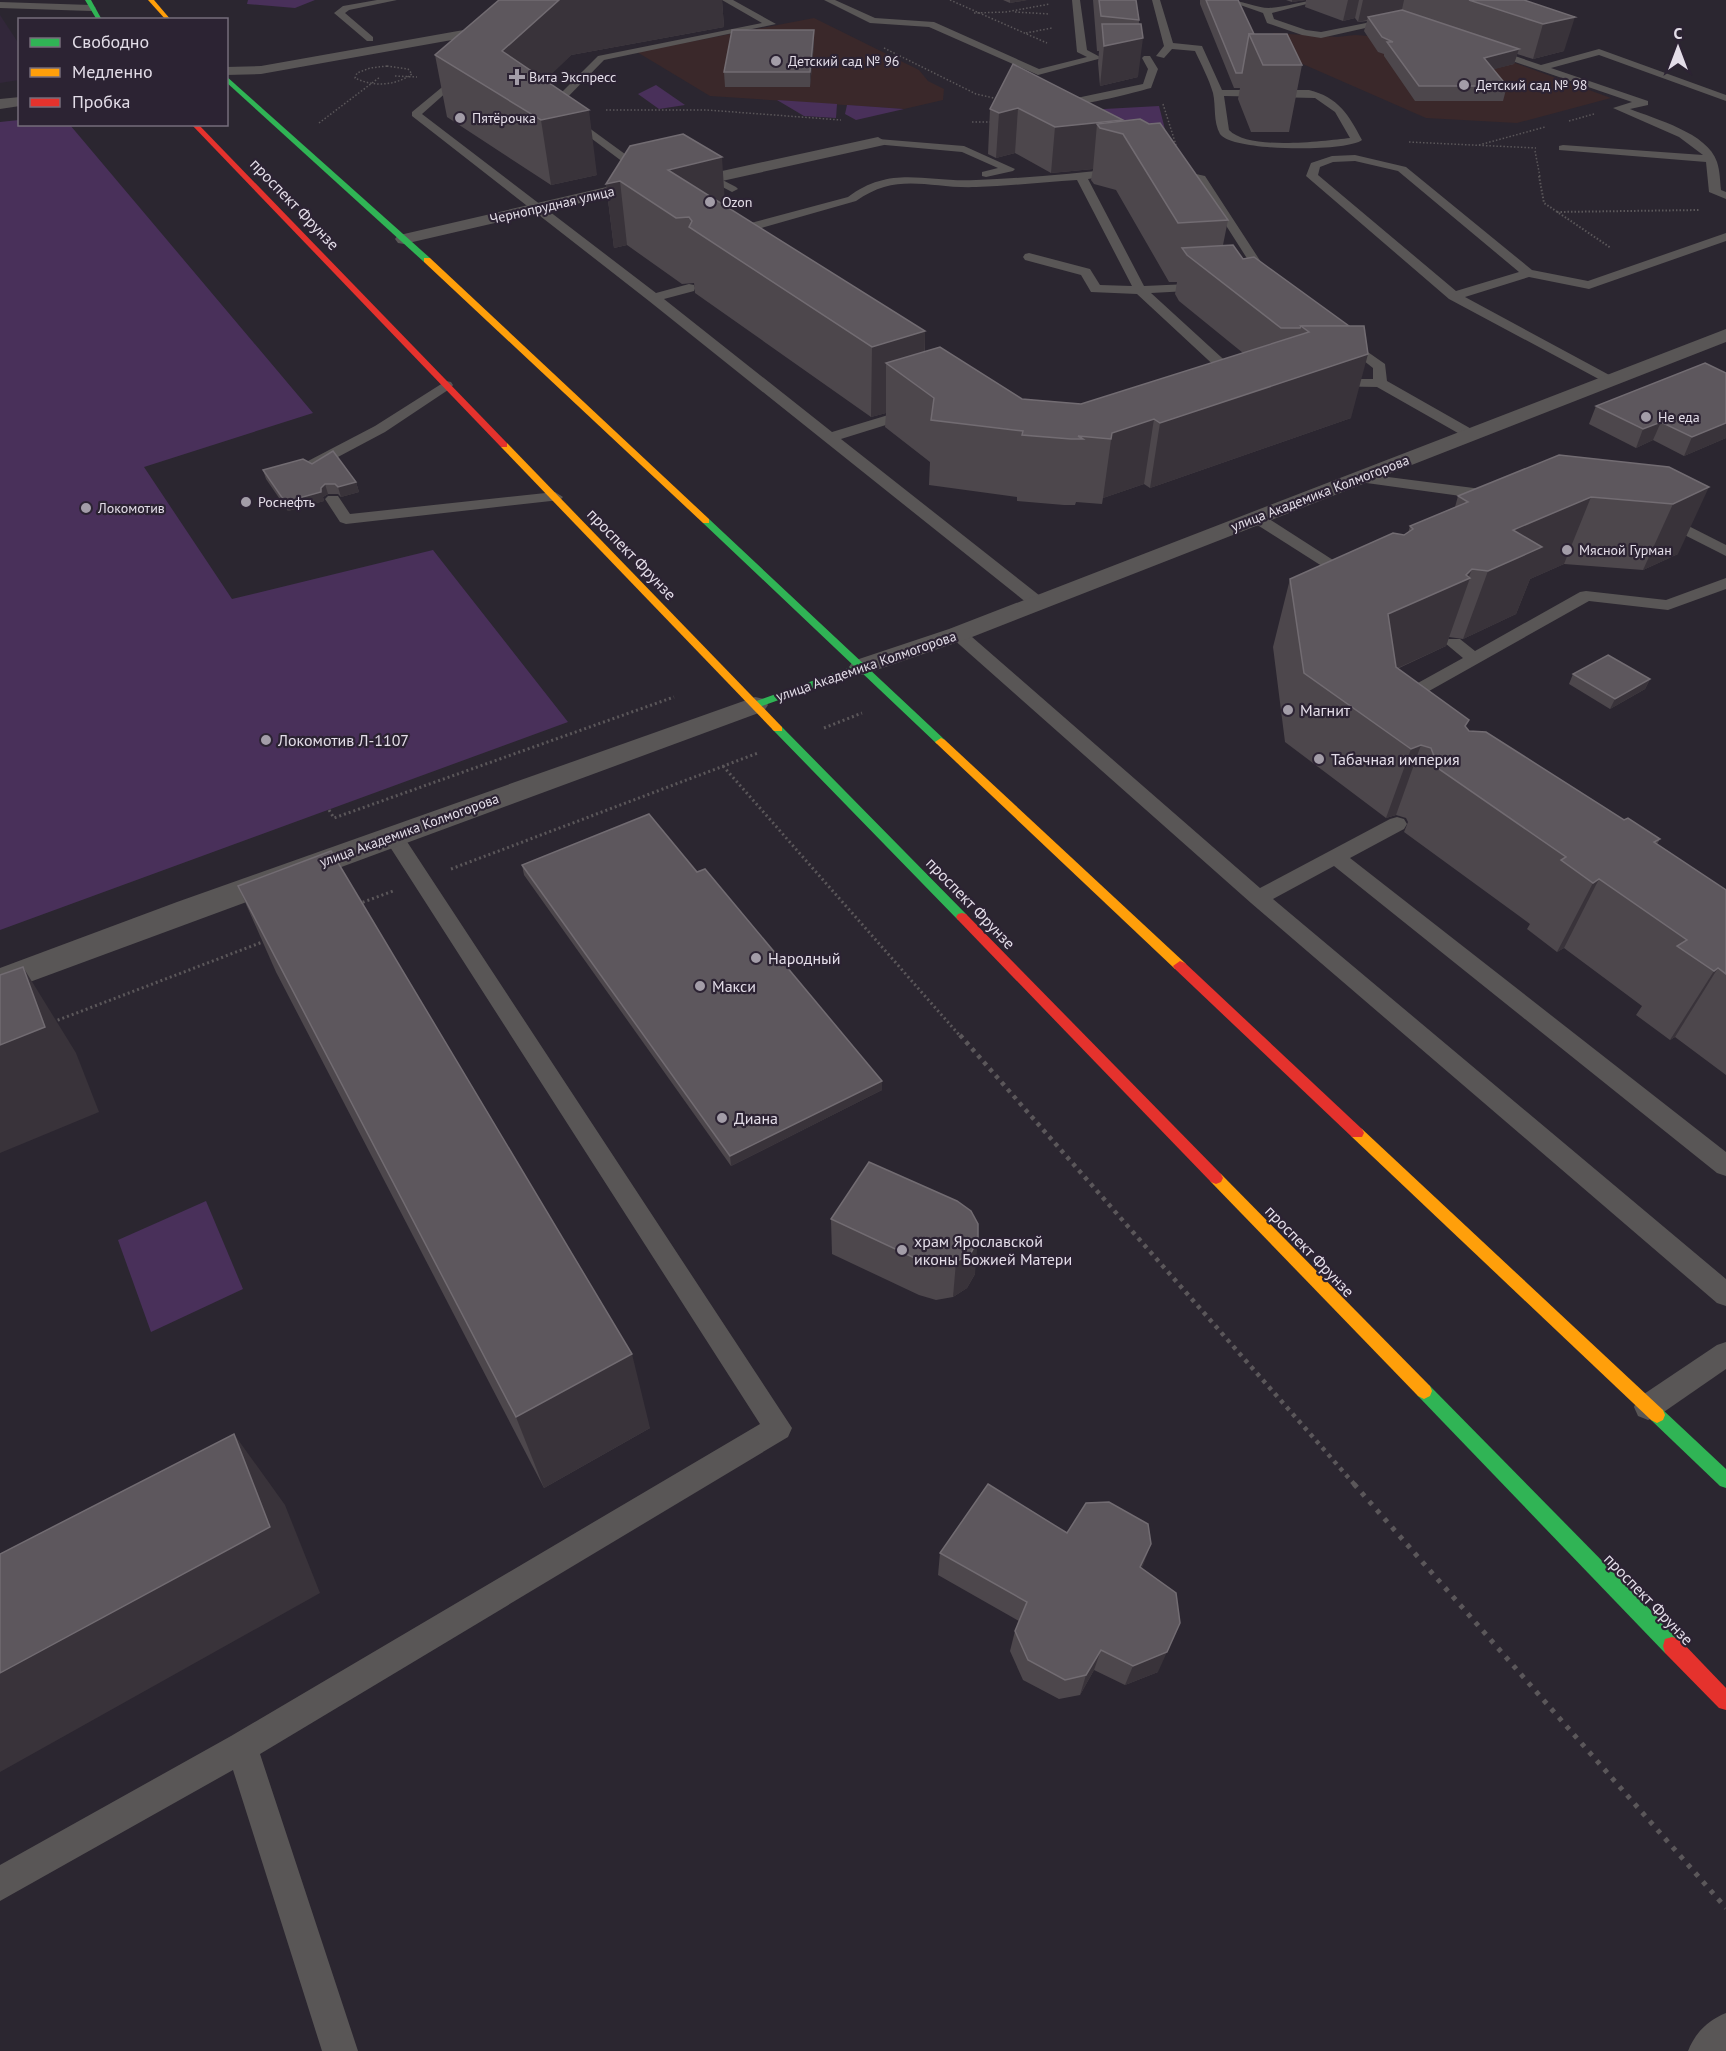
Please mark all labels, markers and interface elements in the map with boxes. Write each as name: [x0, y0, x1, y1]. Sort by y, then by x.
legend: [18, 18, 228, 126]
north arrow: [1648, 18, 1708, 78]
text: С: [1674, 23, 1683, 43]
text: Свободно: [72, 30, 149, 53]
place label: Детский сад № 96: [788, 52, 899, 70]
marker: Детский сад № 96: [769, 54, 783, 68]
text: Медленно: [72, 60, 153, 83]
place label: Вита Экспресс: [529, 68, 616, 86]
marker: Вита Экспресс: [510, 70, 524, 84]
place label: Детский сад № 98: [1476, 76, 1587, 94]
marker: Детский сад № 98: [1457, 78, 1471, 92]
text: Пробка: [72, 90, 130, 113]
place label: Пятёрочка: [472, 109, 536, 127]
marker: Пятёрочка: [453, 111, 467, 125]
street label: проспект Фрунзе: [246, 154, 344, 254]
street label: Чернопрудная улица: [488, 182, 616, 228]
place label: Ozon: [722, 193, 752, 211]
marker: Ozon: [703, 195, 717, 209]
place label: Не еда: [1658, 408, 1700, 426]
marker: Не еда: [1639, 410, 1653, 424]
street label: улица Академика Колмогорова: [1228, 451, 1412, 535]
place label: Роснефть: [258, 493, 316, 511]
marker: Роснефть: [239, 495, 253, 509]
place label: Локомотив: [97, 499, 165, 517]
marker: Локомотив: [79, 501, 93, 515]
street label: проспект Фрунзе: [583, 504, 681, 604]
place label: Мясной Гурман: [1579, 541, 1672, 559]
marker: Мясной Гурман: [1560, 543, 1574, 557]
street label: улица Академика Колмогорова: [773, 627, 959, 705]
place label: Магнит: [1300, 700, 1351, 720]
marker: Магнит: [1281, 703, 1295, 717]
place label: Локомотив Л-1107: [277, 730, 409, 750]
marker: Локомотив Л-1107: [259, 733, 273, 747]
place label: Табачная империя: [1331, 749, 1460, 769]
marker: Табачная империя: [1312, 752, 1326, 766]
street label: улица Академика Колмогорова: [317, 789, 501, 871]
street label: проспект Фрунзе: [922, 853, 1020, 953]
place label: Народный: [768, 948, 840, 968]
marker: Народный: [749, 951, 763, 965]
place label: Макси: [712, 976, 756, 996]
marker: Макси: [693, 979, 707, 993]
place label: Диана: [734, 1108, 778, 1128]
marker: Диана: [715, 1111, 729, 1125]
street label: проспект Фрунзе: [1261, 1201, 1359, 1301]
place label: храм Ярославской иконы Божией Матери: [914, 1231, 1072, 1269]
marker: храм Ярославской иконы Божией Матери: [895, 1243, 909, 1257]
street label: проспект Фрунзе: [1600, 1549, 1698, 1649]

